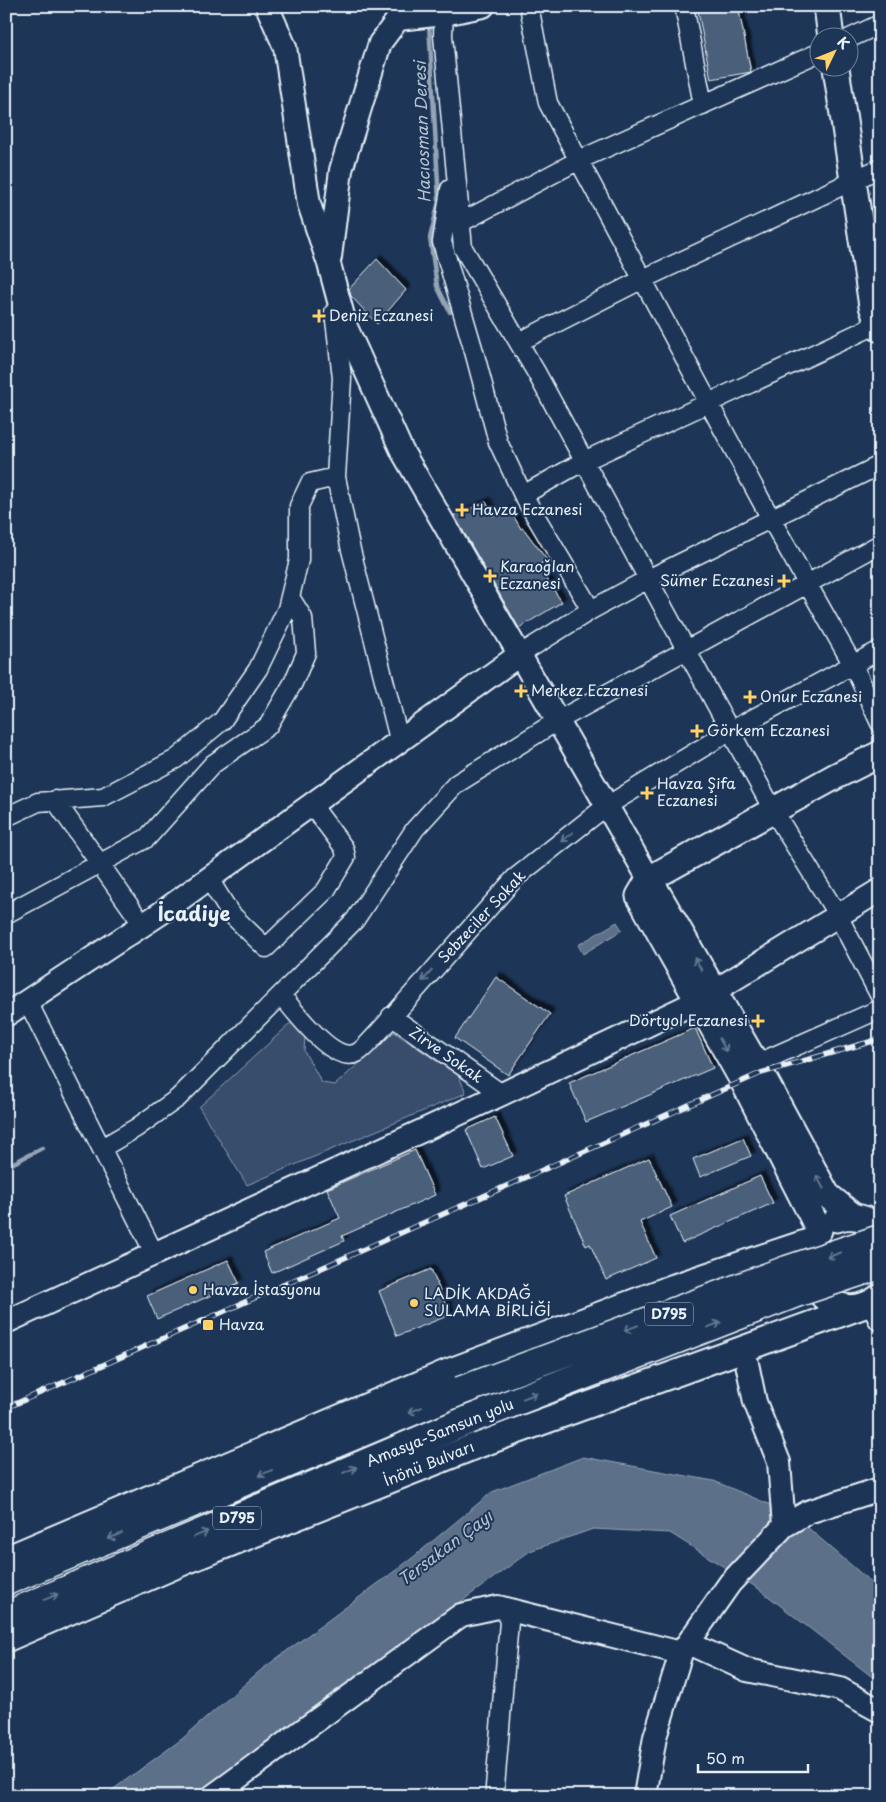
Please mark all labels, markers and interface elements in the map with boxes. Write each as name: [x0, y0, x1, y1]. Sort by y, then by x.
north arrow: [808, 28, 858, 78]
text: K: [833, 32, 855, 54]
water label: Hacıosman Deresi: [406, 58, 435, 203]
place label: Deniz Eczanesi: [329, 303, 433, 326]
marker: Deniz Eczanesi: [313, 310, 325, 322]
place label: Havza Eczanesi: [472, 497, 583, 520]
marker: Havza Eczanesi: [456, 504, 468, 516]
place label: Karaoğlan Eczanesi: [500, 554, 574, 594]
place label: Sümer Eczanesi: [660, 568, 774, 591]
marker: Karaoğlan Eczanesi: [484, 570, 496, 582]
marker: Sümer Eczanesi: [778, 575, 790, 587]
place label: Merkez Eczanesi: [531, 678, 648, 701]
place label: Onur Eczanesi: [760, 684, 862, 707]
marker: Merkez Eczanesi: [515, 685, 527, 697]
marker: Onur Eczanesi: [744, 691, 756, 703]
place label: Görkem Eczanesi: [707, 718, 830, 741]
marker: Görkem Eczanesi: [691, 725, 703, 737]
place label: Havza Şifa Eczanesi: [657, 771, 736, 811]
marker: Havza Şifa Eczanesi: [641, 787, 653, 799]
one-way arrow: [561, 832, 574, 843]
street label: Sebzeciler Sokak: [432, 864, 531, 968]
district label: İcadiye: [158, 898, 230, 928]
one-way arrow: [693, 957, 703, 972]
one-way arrow: [421, 969, 433, 982]
place label: Dörtyol Eczanesi: [629, 1008, 748, 1031]
marker: Dörtyol Eczanesi: [752, 1015, 764, 1027]
street label: Zirve Sokak: [405, 1020, 489, 1088]
one-way arrow: [718, 1038, 728, 1053]
one-way arrow: [815, 1175, 825, 1190]
one-way arrow: [826, 1251, 842, 1260]
place label: Havza İstasyonu: [203, 1277, 321, 1300]
place label: LADİK AKDAĞ SULAMA BİRLİĞİ: [424, 1281, 551, 1321]
marker: Havza İstasyonu: [187, 1284, 199, 1296]
marker: LADİK AKDAĞ SULAMA BİRLİĞİ: [408, 1297, 420, 1309]
road number: D795: [645, 1302, 693, 1326]
place label: Havza: [219, 1312, 265, 1335]
marker: Havza: [201, 1318, 215, 1332]
one-way arrow: [706, 1320, 721, 1329]
one-way arrow: [624, 1324, 639, 1333]
street label: Amasya-Samsun yolu: [362, 1391, 517, 1472]
one-way arrow: [522, 1391, 537, 1401]
one-way arrow: [408, 1405, 423, 1415]
street label: İnönü Bulvarı: [380, 1434, 477, 1491]
one-way arrow: [342, 1465, 357, 1475]
one-way arrow: [258, 1468, 273, 1478]
water label: Tersakan Çayı: [392, 1503, 498, 1591]
road number: D795: [213, 1506, 261, 1530]
one-way arrow: [193, 1528, 208, 1538]
one-way arrow: [108, 1531, 123, 1541]
one-way arrow: [43, 1592, 58, 1602]
scale bar: [698, 1742, 808, 1774]
text: 50 m: [706, 1746, 745, 1769]

